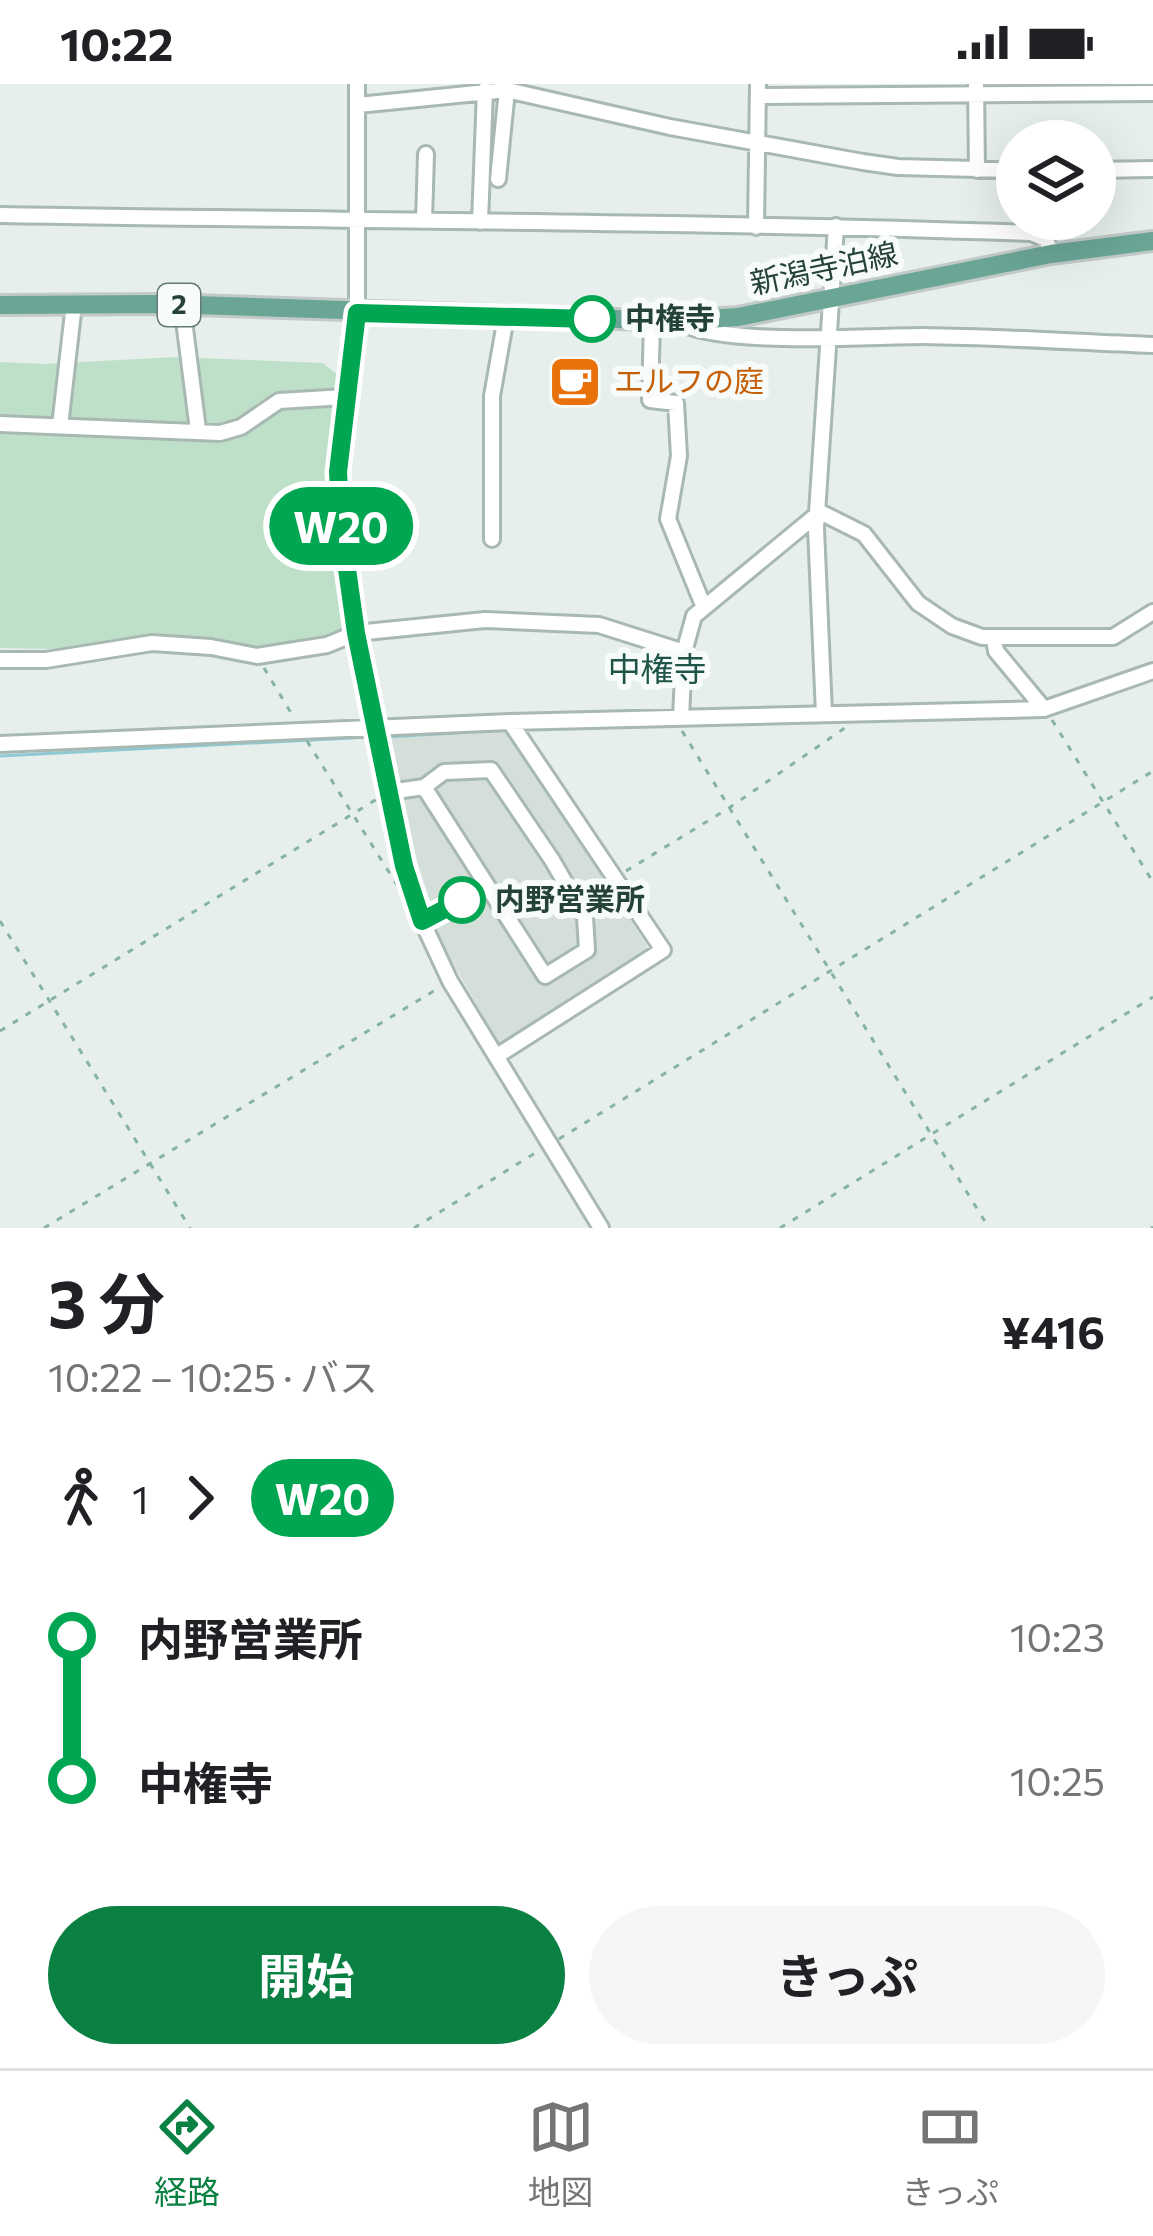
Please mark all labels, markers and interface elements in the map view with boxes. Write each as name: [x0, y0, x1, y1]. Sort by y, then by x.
text: 10:22: [60, 15, 173, 70]
map controls: [996, 120, 1116, 240]
button: layers: [996, 120, 1116, 240]
street label: 新潟寺泊線: [746, 233, 901, 300]
road number: 2: [158, 284, 200, 326]
marker: 中権寺: [570, 297, 614, 341]
place label: 中権寺: [625, 298, 715, 335]
cafe icon: エルフの庭: [547, 354, 603, 410]
place label: エルフの庭: [614, 361, 764, 398]
line badge: W20: [272, 487, 410, 565]
text: W20: [293, 500, 389, 552]
district label: 中権寺: [608, 647, 707, 688]
marker: 内野営業所: [440, 878, 484, 922]
place label: 内野営業所: [495, 879, 645, 916]
text: 3 分: [48, 1261, 165, 1342]
text: ¥416: [1001, 1303, 1105, 1358]
text: 10:22 – 10:25 · バス: [48, 1352, 378, 1400]
icon: walk: [48, 1465, 114, 1531]
icon: forward: [167, 1465, 233, 1531]
text: W20: [275, 1472, 370, 1524]
text: 1: [132, 1474, 149, 1522]
text: 内野営業所: [138, 1610, 363, 1665]
text: 10:23: [1010, 1612, 1105, 1660]
text: 中権寺: [138, 1754, 273, 1809]
text: 10:25: [1010, 1756, 1105, 1804]
button: 開始: [48, 1906, 565, 2044]
button: きっぷ: [589, 1906, 1105, 2044]
tab: 経路: [154, 2094, 220, 2214]
tab: 地図: [528, 2094, 594, 2214]
tab: きっぷ: [901, 2094, 999, 2214]

